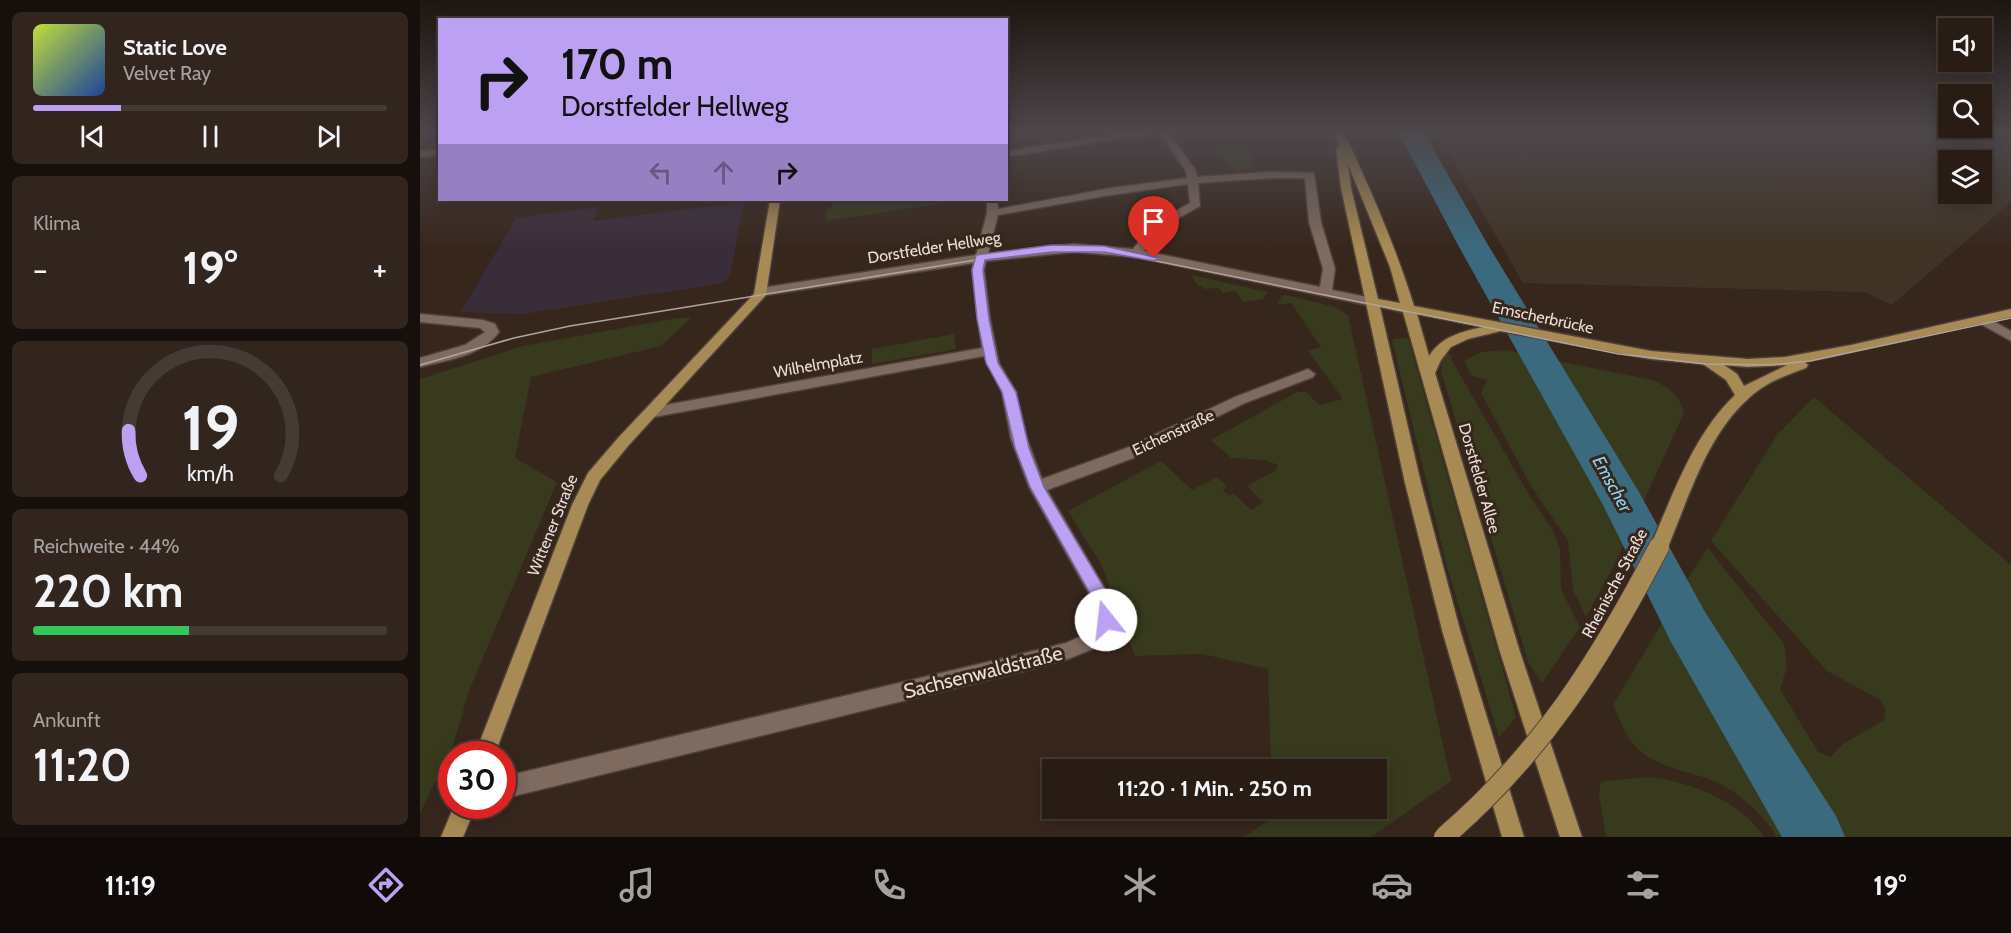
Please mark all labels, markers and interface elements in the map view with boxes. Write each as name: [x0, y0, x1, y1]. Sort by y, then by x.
map controls: [1938, 18, 1992, 204]
button: sound: [1938, 18, 1992, 72]
text: Static Love: [123, 34, 227, 61]
text: 170 m: [561, 38, 673, 90]
icon: right: [462, 42, 540, 120]
text: Velvet Ray: [123, 61, 211, 85]
button: search: [1938, 84, 1992, 138]
text: Dorstfelder Hellweg: [561, 90, 788, 123]
icon: previous: [76, 120, 109, 153]
icon: pause: [194, 120, 227, 153]
icon: next: [312, 120, 345, 153]
button: layers: [1938, 150, 1992, 204]
icon: left: [644, 156, 677, 189]
icon: ahead: [707, 156, 740, 189]
icon: right: [770, 156, 803, 189]
pin: [1128, 196, 1179, 258]
icon: arrive: [1137, 205, 1170, 238]
text: Klima: [33, 211, 80, 235]
street label: Dorstfelder Hellweg: [866, 227, 1003, 267]
text: 19°: [183, 241, 237, 295]
text: −: [33, 249, 48, 289]
text: +: [372, 249, 387, 289]
street label: Emscherbrücke: [1490, 297, 1595, 338]
street label: Wilhelmplatz: [772, 347, 865, 382]
text: 19: [181, 390, 239, 466]
street label: Eichenstraße: [1129, 405, 1217, 460]
street label: Dorstfelder Allee: [1455, 421, 1504, 535]
water label: Emscher: [1588, 452, 1637, 517]
text: km/h: [187, 460, 233, 486]
street label: Wittener Straße: [523, 472, 581, 579]
street label: Rheinische Straße: [1578, 525, 1651, 641]
text: Reichweite · 44%: [33, 534, 180, 558]
text: 220 km: [33, 564, 183, 618]
position arrow: [1074, 588, 1138, 652]
street label: Sachsenwaldstraße: [901, 641, 1065, 703]
text: Ankunft: [33, 708, 100, 732]
text: 11:20: [33, 738, 132, 792]
speed limit sign: 30: [438, 741, 516, 819]
text: 11:20 · 1 Min. · 250 m: [1117, 775, 1312, 802]
icon: directions: [365, 864, 407, 906]
icon: music: [616, 864, 658, 906]
icon: phone: [868, 864, 910, 906]
icon: climate: [1119, 864, 1161, 906]
icon: car: [1371, 864, 1413, 906]
icon: filters: [1622, 864, 1664, 906]
text: 11:19: [105, 869, 156, 902]
text: 19°: [1873, 869, 1906, 902]

